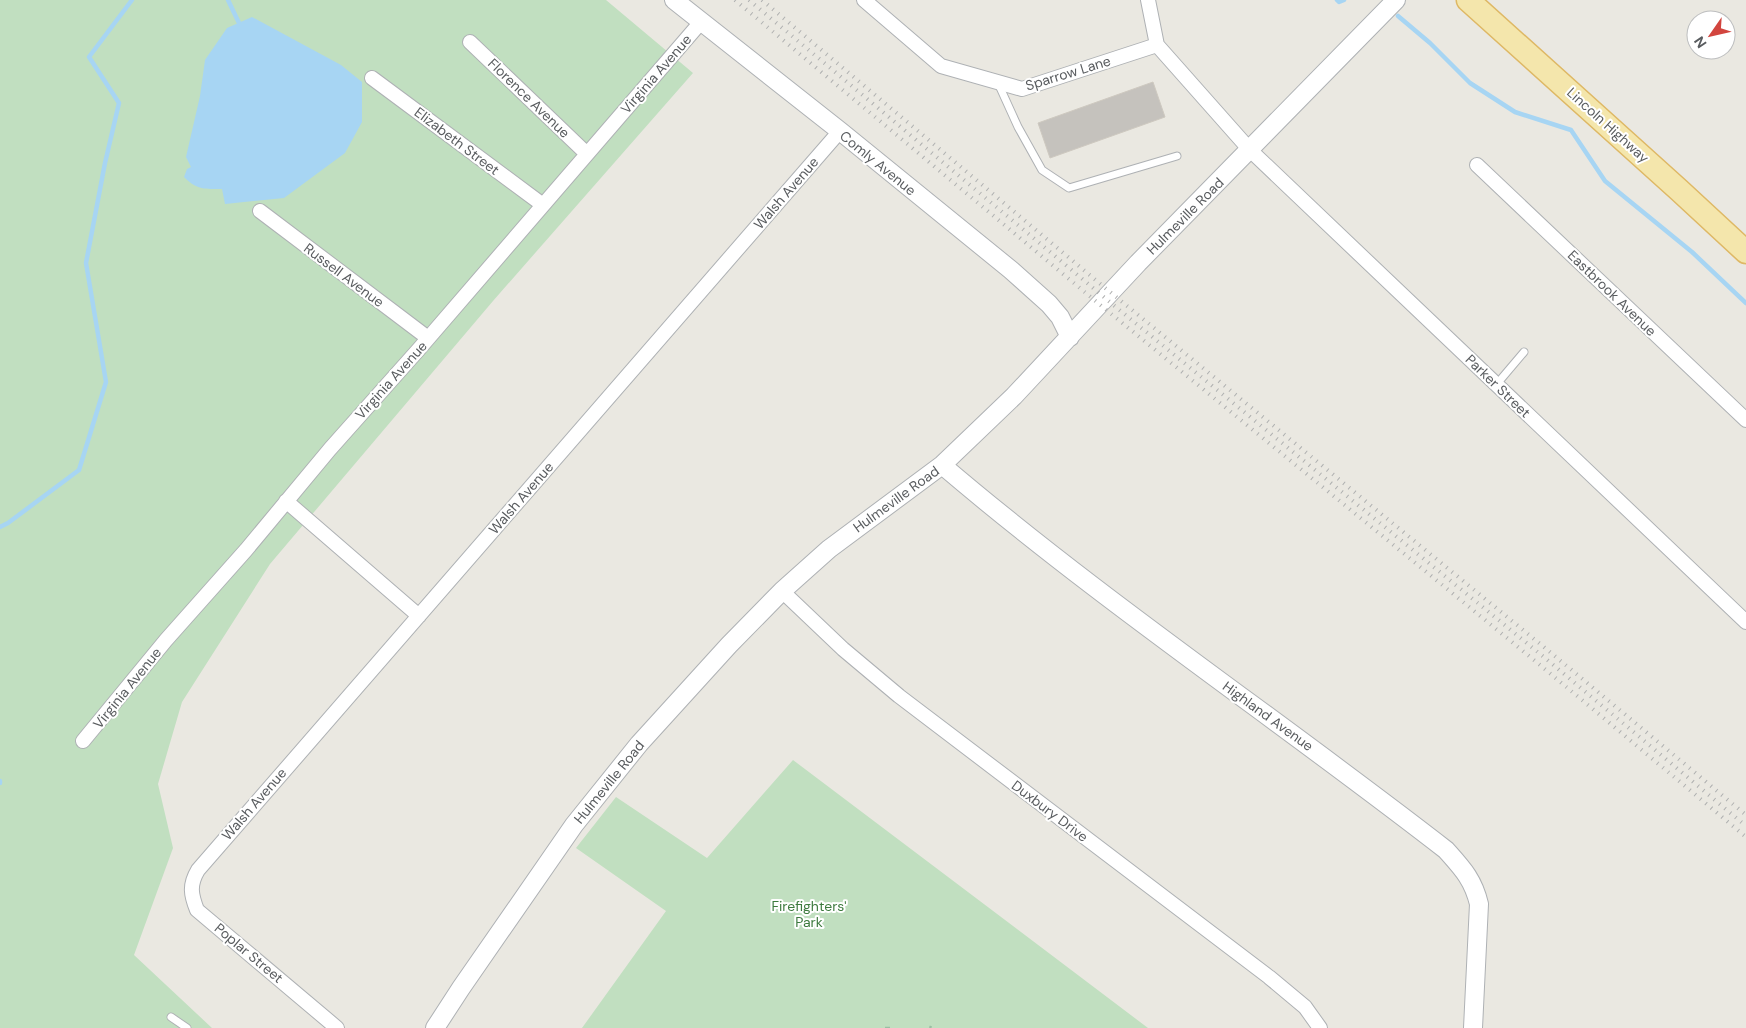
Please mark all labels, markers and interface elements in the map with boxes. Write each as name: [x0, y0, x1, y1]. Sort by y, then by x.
north arrow: [1686, 10, 1736, 60]
street label: Virginia Avenue: [617, 31, 695, 117]
text: N: [1690, 33, 1711, 52]
street label: Sparrow Lane: [1023, 52, 1113, 94]
street label: Florence Avenue: [484, 54, 574, 142]
street label: Lincoln Highway: [1563, 83, 1653, 167]
street label: Elizabeth Street: [411, 103, 503, 179]
street label: Comly Avenue: [836, 127, 920, 199]
street label: Walsh Avenue: [750, 153, 822, 233]
street label: Hulmeville Road: [1143, 174, 1227, 258]
street label: Russell Avenue: [300, 239, 388, 311]
street label: Eastbrook Avenue: [1564, 246, 1660, 340]
street label: Virginia Avenue: [351, 337, 431, 423]
street label: Parker Street: [1462, 350, 1534, 422]
street label: Walsh Avenue: [485, 458, 557, 538]
street label: Hulmeville Road: [849, 462, 943, 536]
street label: Virginia Avenue: [89, 644, 165, 732]
street label: Highland Avenue: [1219, 677, 1317, 755]
street label: Hulmeville Road: [570, 737, 648, 827]
street label: Walsh Avenue: [218, 764, 290, 844]
street label: Duxbury Drive: [1008, 776, 1092, 846]
park label: Firefighters' Park: [771, 897, 847, 931]
street label: Poplar Street: [211, 919, 287, 987]

